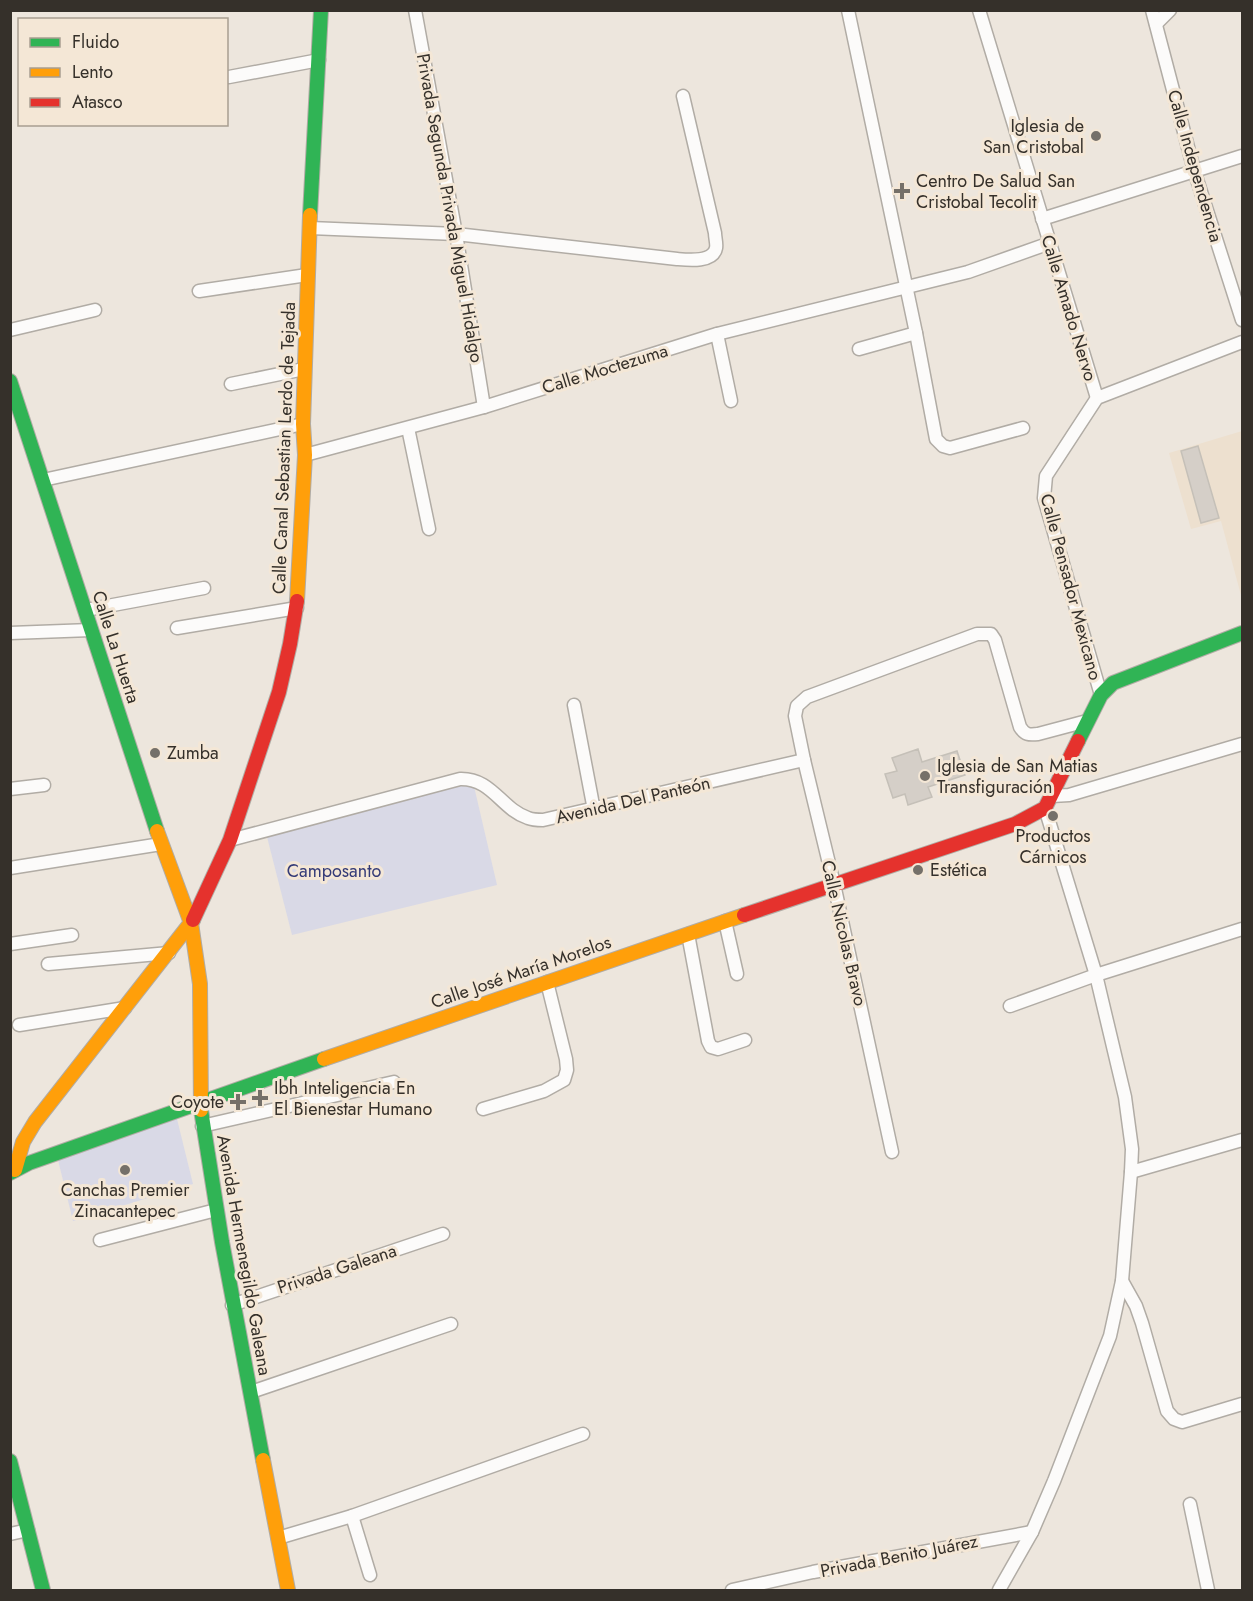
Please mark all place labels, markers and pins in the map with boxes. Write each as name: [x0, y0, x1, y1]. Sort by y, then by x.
place label: Iglesia de San Cristobal: [983, 113, 1084, 160]
marker: Iglesia de San Cristobal: [1089, 129, 1103, 143]
place label: Centro De Salud San Cristobal Tecolit: [916, 168, 1075, 215]
marker: Centro De Salud San Cristobal Tecolit: [893, 182, 911, 200]
place label: Zumba: [167, 740, 219, 766]
marker: Zumba: [148, 746, 162, 760]
place label: Iglesia de San Matias Transfiguración: [937, 753, 1098, 800]
marker: Iglesia de San Matias Transfiguración: [918, 769, 932, 783]
marker: Productos Cárnicos: [1046, 809, 1060, 823]
place label: Productos Cárnicos: [1016, 823, 1090, 870]
place label: Estética: [930, 857, 987, 883]
marker: Estética: [911, 863, 925, 877]
place label: Ibh Inteligencia En El Bienestar Humano: [274, 1075, 432, 1122]
place label: Coyote: [171, 1089, 224, 1115]
marker: Ibh Inteligencia En El Bienestar Humano: [251, 1089, 269, 1107]
marker: Coyote: [229, 1093, 247, 1111]
marker: Canchas Premier Zinacantepec: [118, 1163, 132, 1177]
place label: Canchas Premier Zinacantepec: [61, 1177, 190, 1224]

